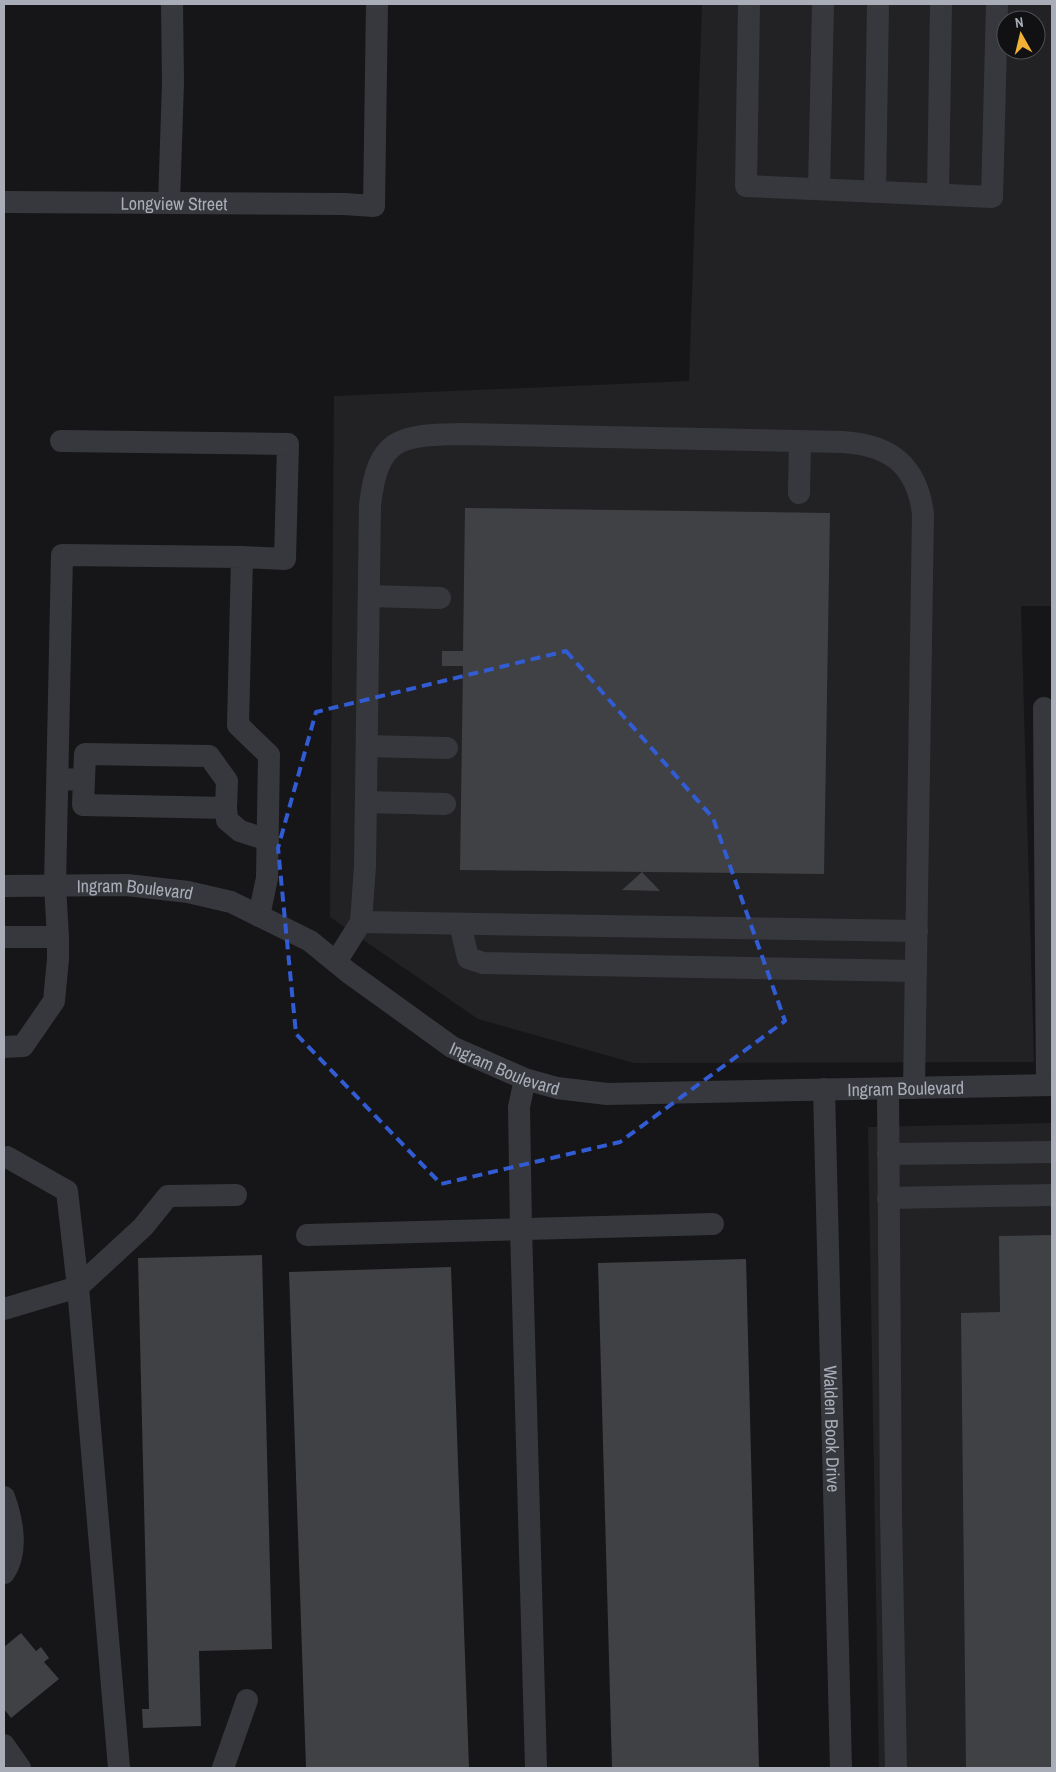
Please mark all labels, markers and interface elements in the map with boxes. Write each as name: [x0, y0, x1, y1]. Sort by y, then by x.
north arrow: [996, 10, 1046, 60]
text: N: [1014, 13, 1025, 32]
street label: Longview Street: [121, 190, 227, 216]
street label: Ingram Boulevard: [77, 873, 196, 905]
street label: Ingram Boulevard: [446, 1035, 563, 1101]
street label: Ingram Boulevard: [847, 1074, 964, 1102]
street label: Walden Book Drive: [818, 1365, 847, 1493]

